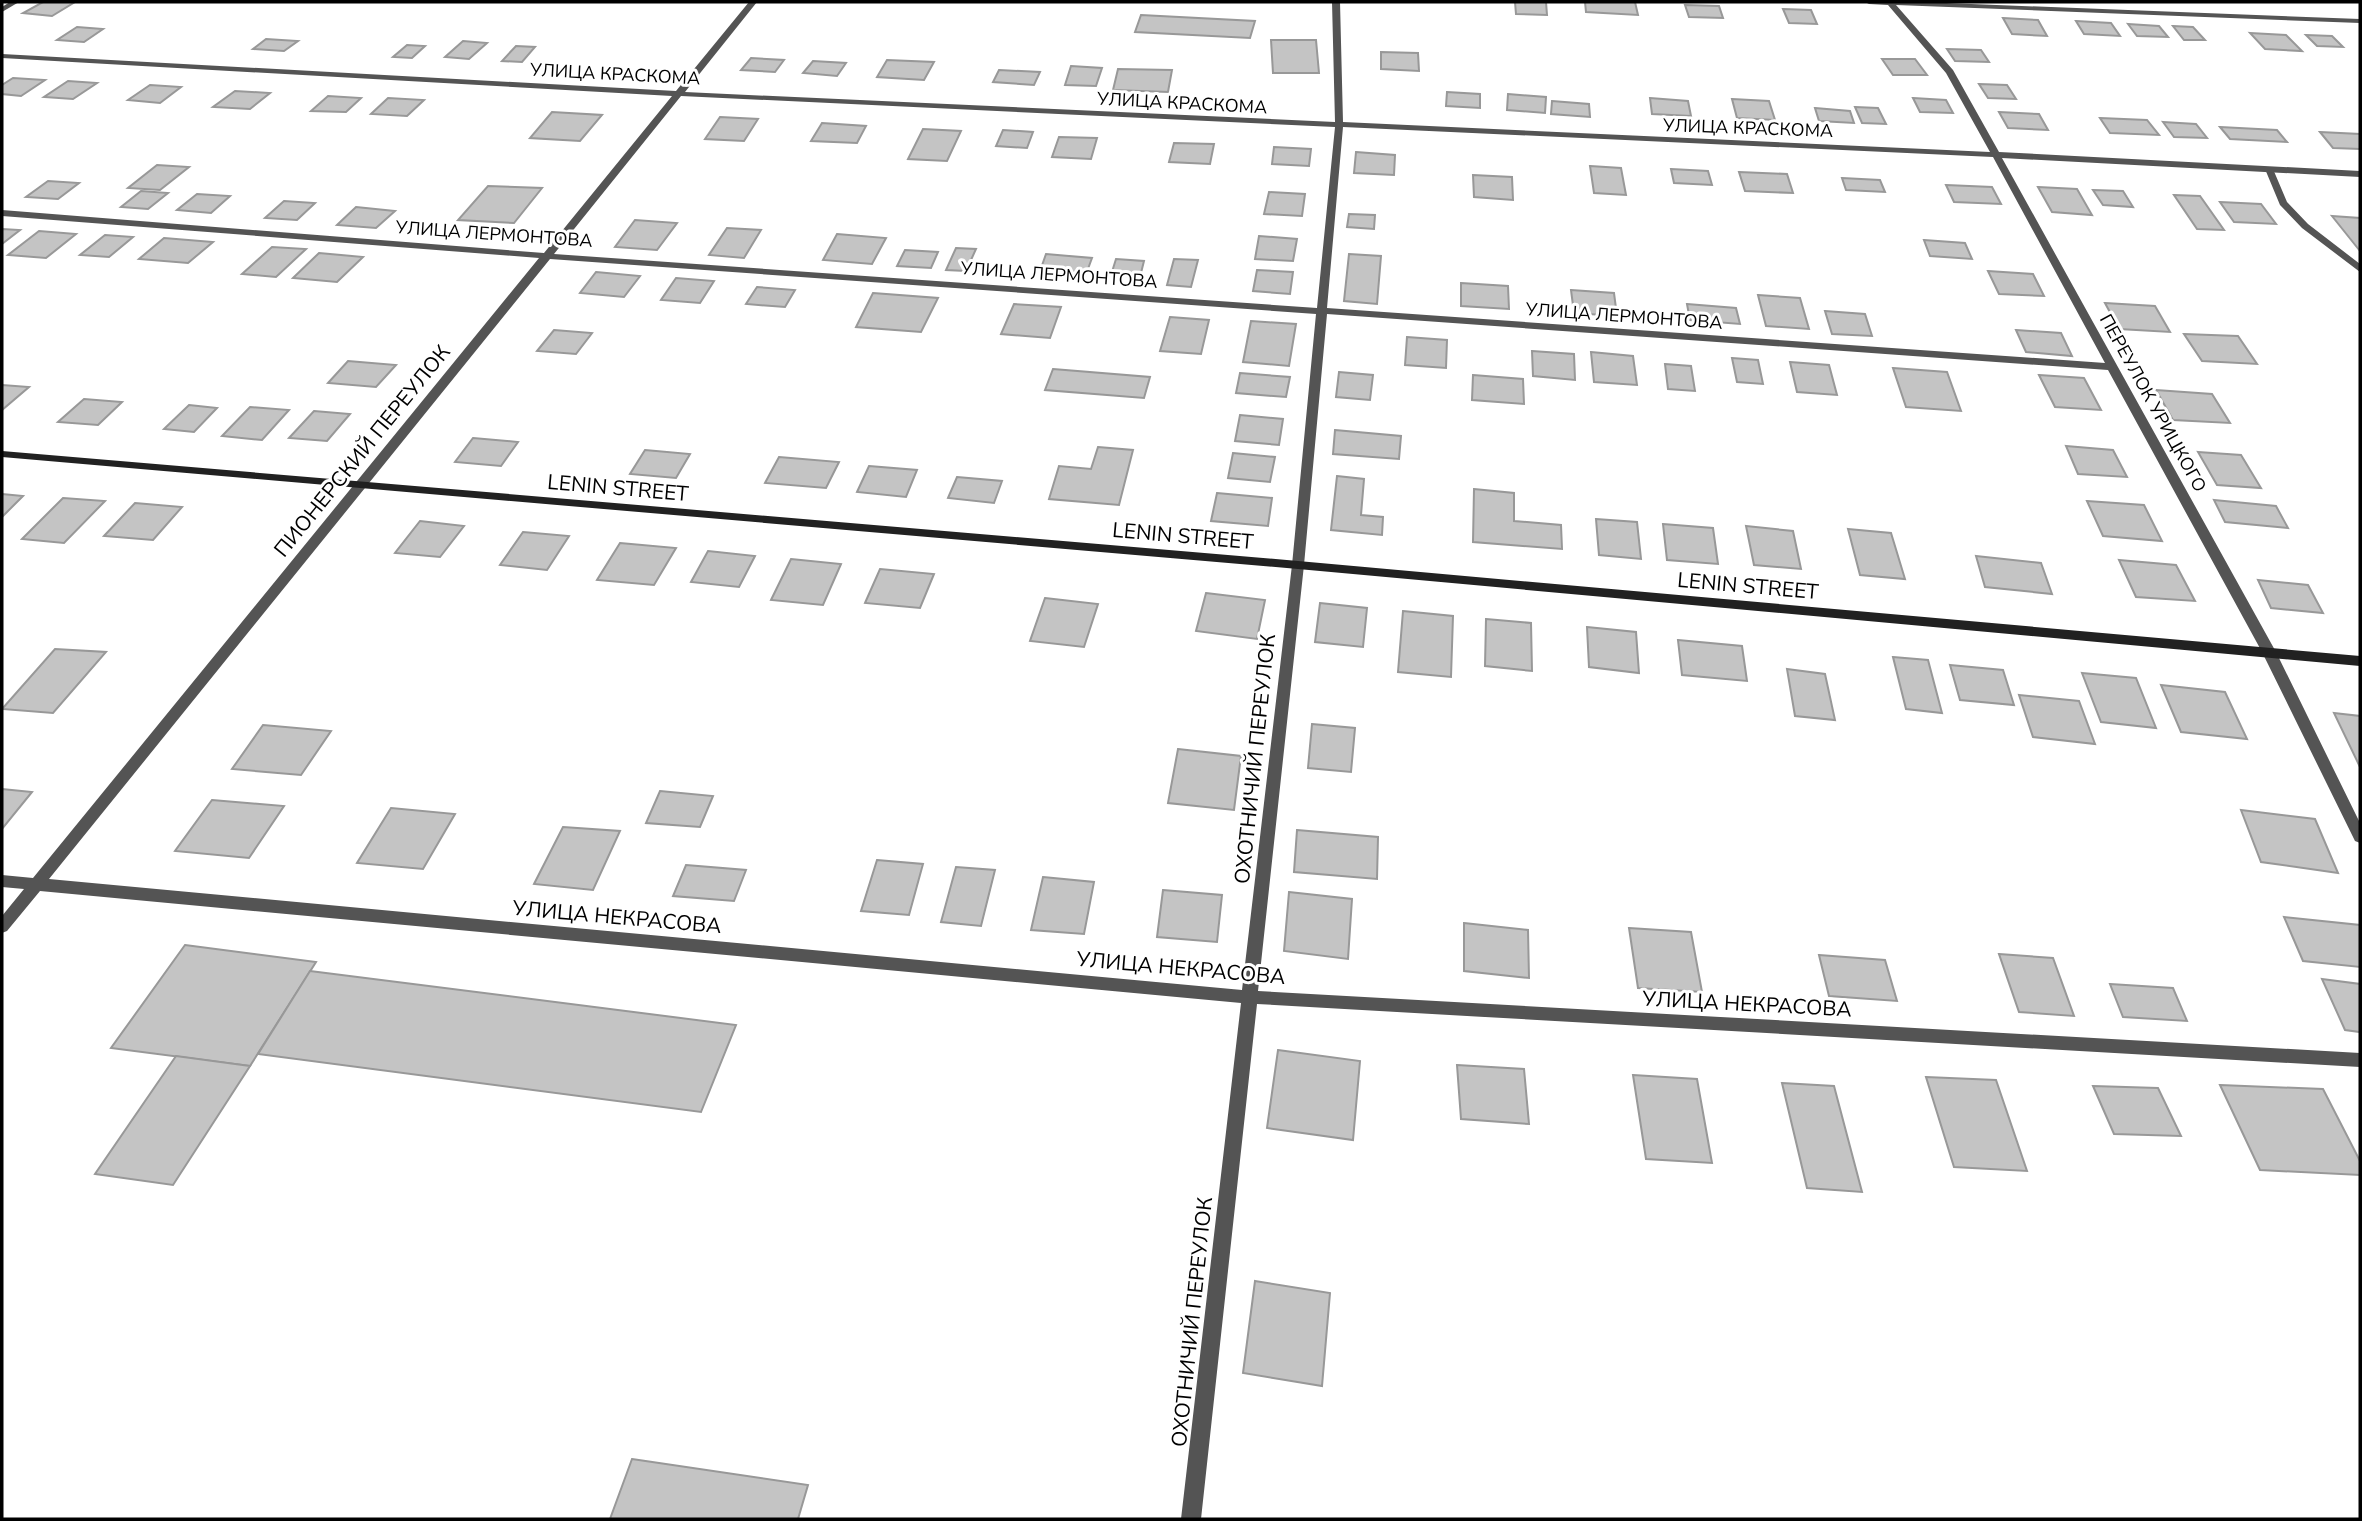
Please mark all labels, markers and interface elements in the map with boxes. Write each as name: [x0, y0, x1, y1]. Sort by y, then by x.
street label: УЛИЦА КРАСКОМА: [528, 58, 701, 90]
street label: УЛИЦА КРАСКОМА: [1095, 87, 1268, 119]
street label: УЛИЦА КРАСКОМА: [1661, 113, 1834, 143]
street label: УЛИЦА ЛЕРМОНТОВА: [394, 215, 593, 253]
street label: УЛИЦА ЛЕРМОНТОВА: [959, 256, 1158, 294]
street label: УЛИЦА ЛЕРМОНТОВА: [1524, 297, 1723, 335]
street label: ПЕРЕУЛОК УРИЦКОГО: [2094, 310, 2212, 496]
street label: ПИОНЕРСКИЙ ПЕРЕУЛОК: [268, 339, 457, 563]
street label: LENIN STREET: [546, 468, 690, 508]
street label: LENIN STREET: [1111, 516, 1255, 556]
street label: LENIN STREET: [1676, 566, 1820, 606]
street label: ОХОТНИЧИЙ ПЕРЕУЛОК: [1228, 632, 1282, 885]
street label: УЛИЦА НЕКРАСОВА: [510, 894, 723, 940]
street label: УЛИЦА НЕКРАСОВА: [1074, 945, 1287, 991]
street label: УЛИЦА НЕКРАСОВА: [1641, 984, 1852, 1023]
street label: ОХОТНИЧИЙ ПЕРЕУЛОК: [1165, 1195, 1219, 1448]

